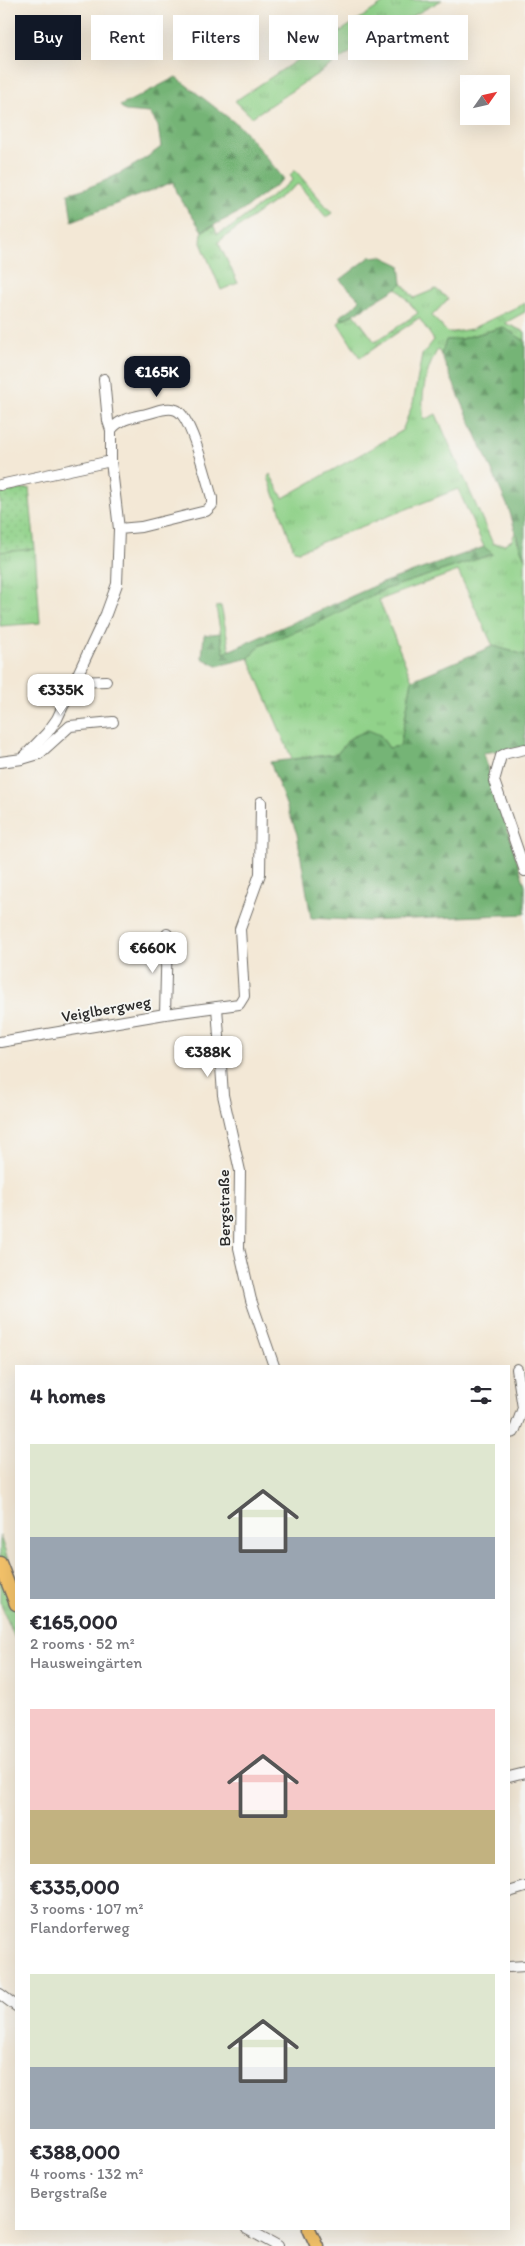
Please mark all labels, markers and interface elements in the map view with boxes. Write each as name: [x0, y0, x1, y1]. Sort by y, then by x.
chip: Buy: [15, 15, 81, 60]
chip: Rent: [91, 15, 163, 60]
chip: Filters: [173, 15, 259, 60]
chip: New: [269, 15, 338, 60]
chip: Apartment: [348, 15, 468, 60]
north arrow: [460, 75, 510, 125]
map controls: [460, 75, 510, 125]
pin: €165K: [122, 356, 192, 398]
text: €165K: [135, 362, 179, 381]
pin: €335K: [26, 674, 96, 716]
text: €335K: [38, 680, 84, 699]
pin: €660K: [118, 932, 188, 974]
text: €660K: [130, 938, 176, 957]
street label: Veiglbergweg: [60, 992, 153, 1026]
pin: €388K: [173, 1036, 243, 1078]
text: €388K: [185, 1042, 231, 1061]
street label: Bergstraße: [214, 1169, 234, 1247]
icon: filters: [467, 1381, 495, 1409]
text: 4 homes: [30, 1383, 106, 1408]
icon: home: [218, 1476, 308, 1566]
text: €165,000: [30, 1609, 118, 1634]
text: 2 rooms · 52 m²: [30, 1634, 135, 1653]
text: Hausweingärten: [30, 1653, 142, 1672]
icon: home: [218, 1741, 308, 1831]
text: €335,000: [30, 1874, 120, 1899]
text: 3 rooms · 107 m²: [30, 1899, 143, 1918]
text: Flandorferweg: [30, 1918, 130, 1937]
icon: home: [218, 2006, 308, 2096]
text: €388,000: [30, 2139, 120, 2164]
text: 4 rooms · 132 m²: [30, 2164, 144, 2183]
text: Bergstraße: [30, 2183, 107, 2202]

